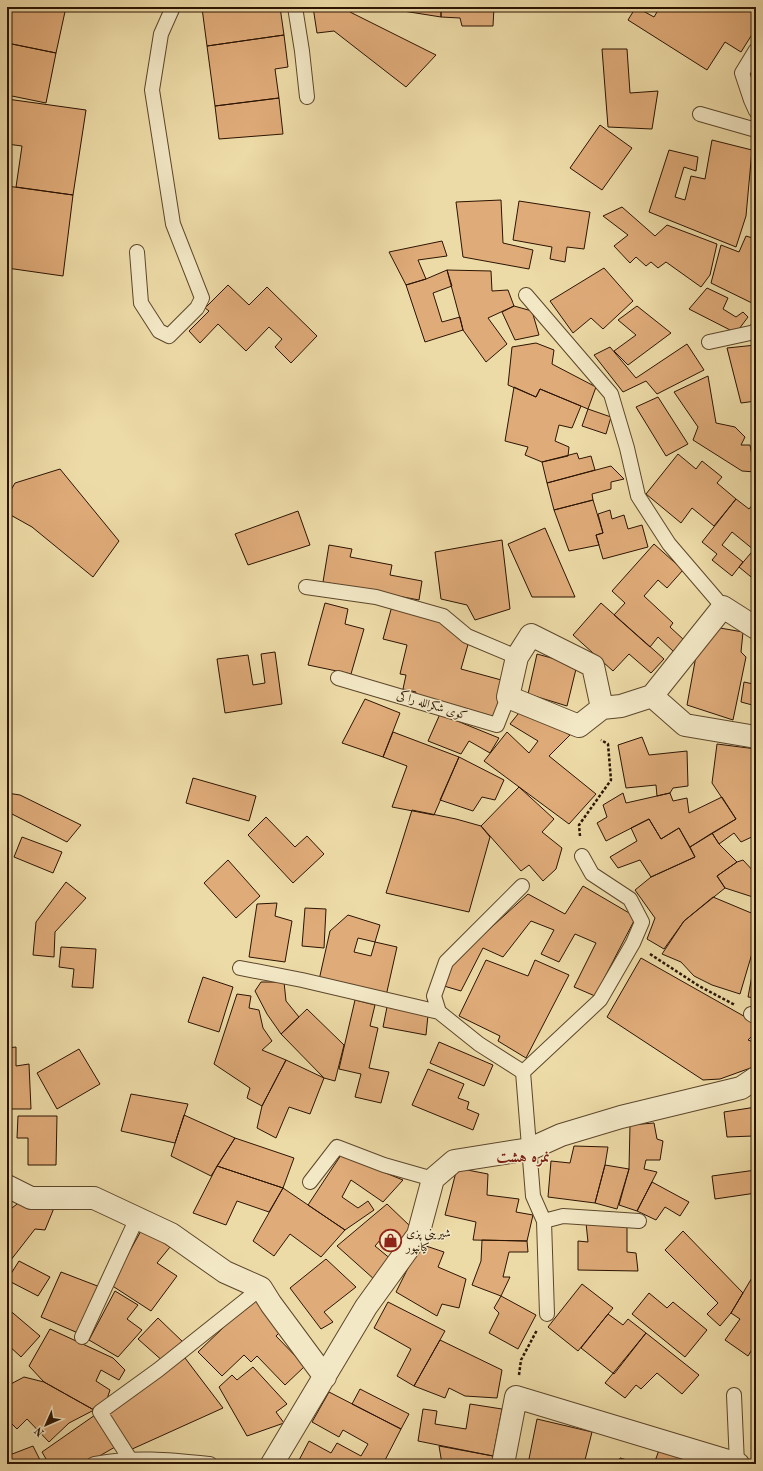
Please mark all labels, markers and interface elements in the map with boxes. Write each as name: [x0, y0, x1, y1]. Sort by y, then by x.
street label: کوی شکرالله راکی: [395, 687, 470, 723]
district label: نمره هشت: [496, 1150, 550, 1167]
shop icon: شیرینی پزی کیانپور: [378, 1228, 404, 1254]
place label: شیرینی پزی کیانپور: [405, 1228, 451, 1255]
north arrow: [26, 1405, 66, 1445]
text: N: [33, 1424, 47, 1438]

